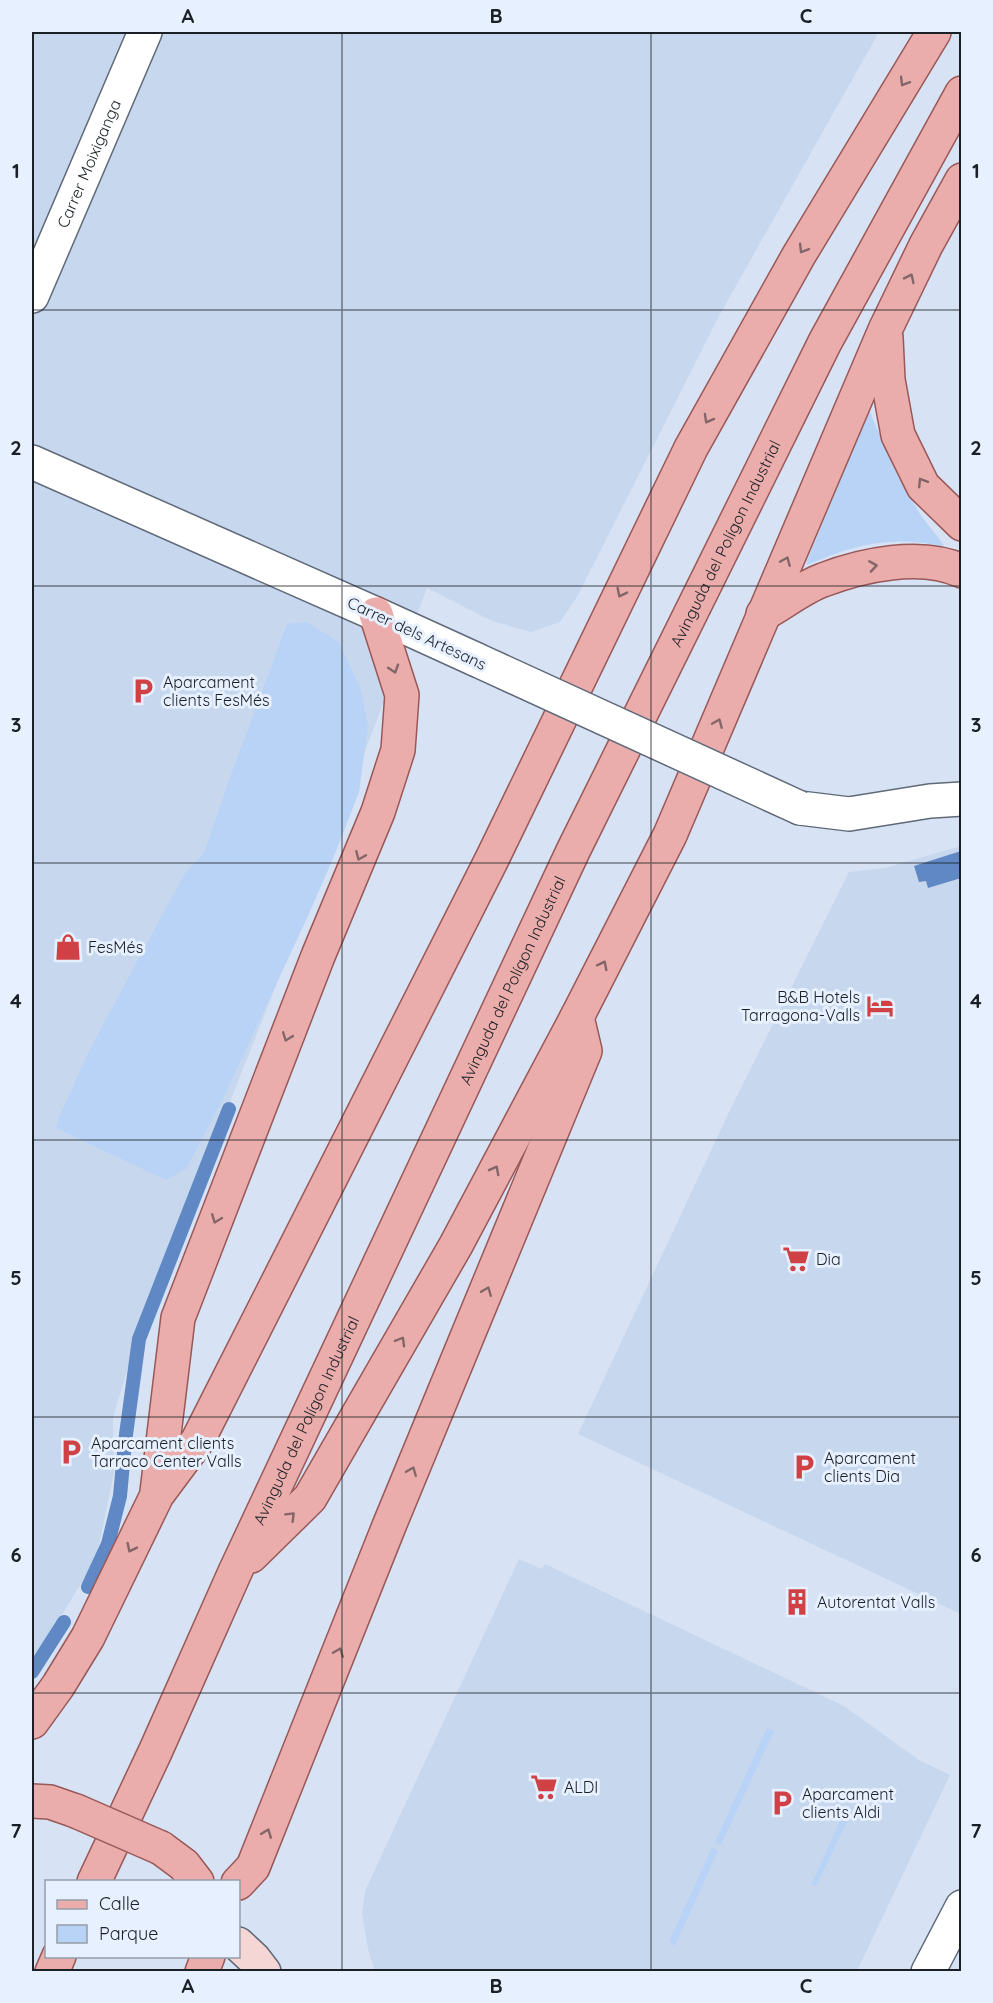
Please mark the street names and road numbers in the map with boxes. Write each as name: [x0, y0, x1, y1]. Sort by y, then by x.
street label: Carrer Moixiganga: [52, 96, 125, 231]
street label: Avinguda del Polígon Industrial: [666, 437, 785, 650]
street label: Carrer dels Artesans: [344, 592, 490, 674]
street label: Avinguda del Polígon Industrial: [455, 873, 570, 1088]
street label: Avinguda del Polígon Industrial: [249, 1313, 364, 1528]

